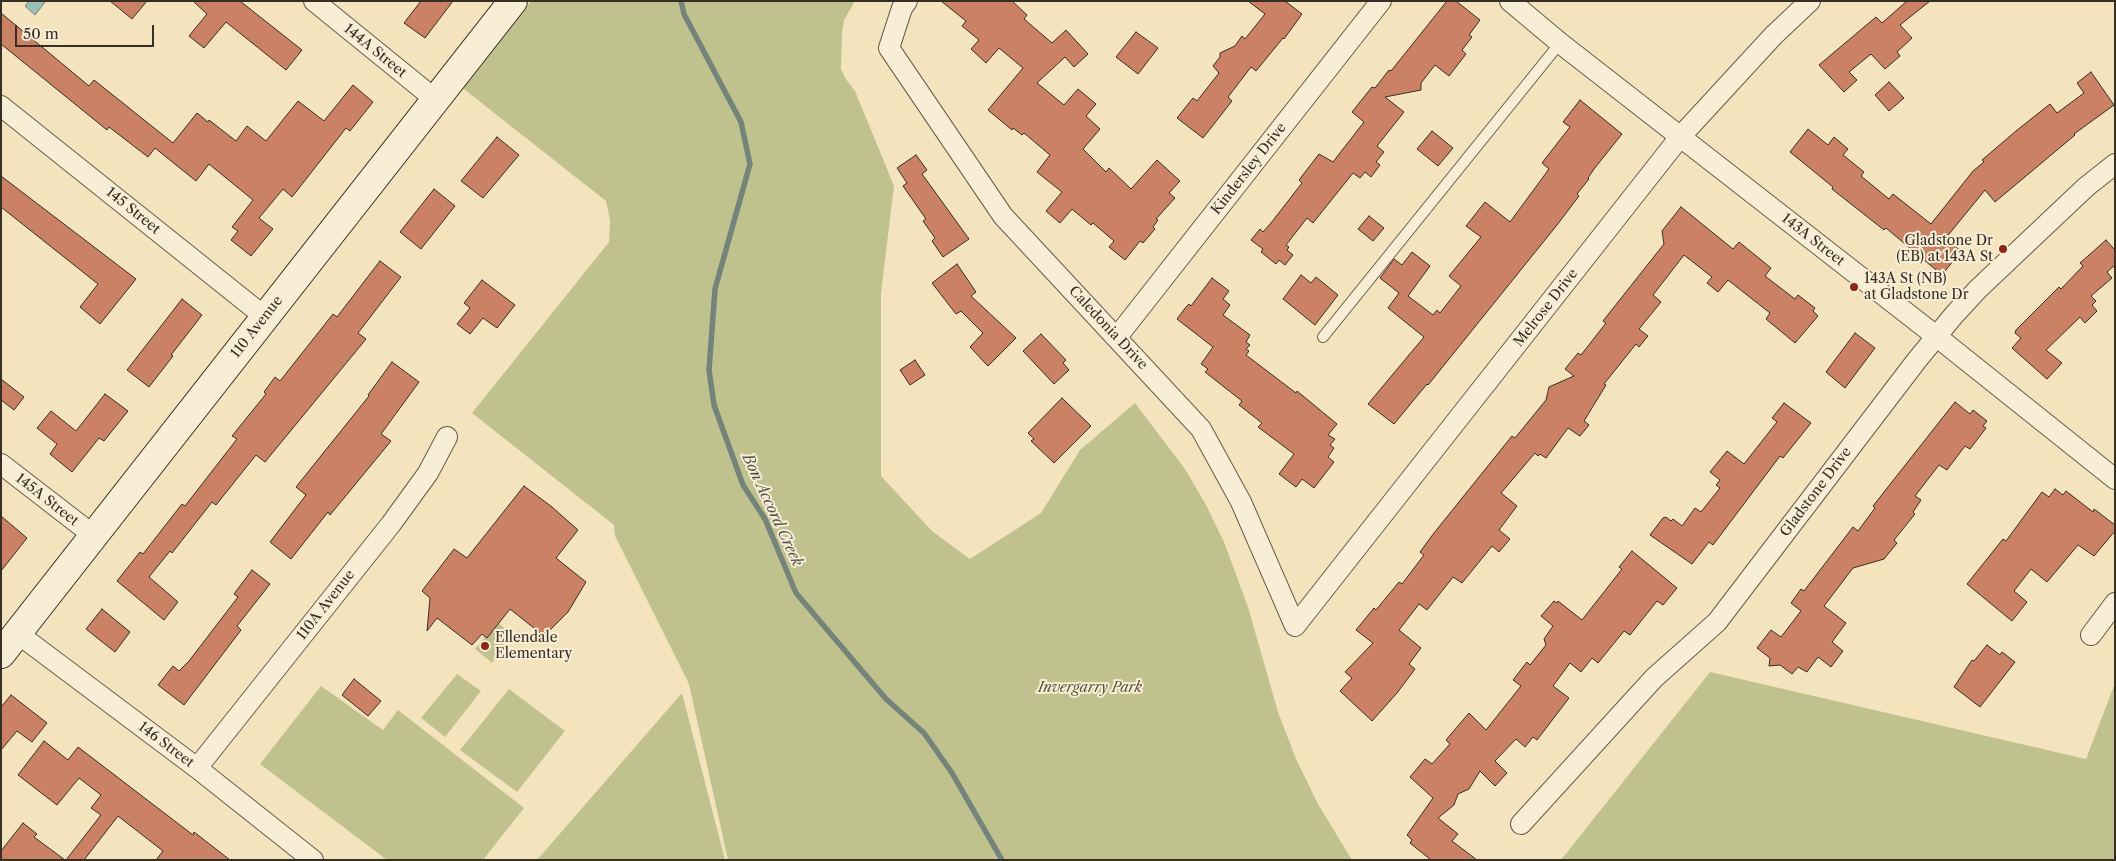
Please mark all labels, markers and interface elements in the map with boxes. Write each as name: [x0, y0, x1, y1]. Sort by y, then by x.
scale bar: [18, 15, 156, 47]
street label: 144A Street: [340, 21, 410, 81]
text: 50 m: [23, 24, 59, 43]
street label: Kindersley Drive: [1208, 120, 1290, 218]
street label: 145 Street: [102, 184, 164, 238]
street label: 143A Street: [1778, 210, 1848, 270]
place label: Gladstone Dr (EB) at 143A St: [1896, 233, 1993, 266]
marker: Gladstone Dr (EB) at 143A St: [1997, 243, 2009, 255]
street label: Melrose Drive: [1510, 266, 1582, 350]
place label: 143A St (NB) at Gladstone Dr: [1864, 271, 1969, 304]
marker: 143A St (NB) at Gladstone Dr: [1848, 281, 1860, 293]
street label: Caledonia Drive: [1065, 283, 1151, 373]
street label: 110 Avenue: [228, 293, 286, 361]
street label: Gladstone Drive: [1777, 444, 1855, 540]
water label: Bon Accord Creek: [738, 451, 806, 569]
street label: 145A Street: [12, 470, 82, 530]
street label: 110A Avenue: [293, 567, 359, 643]
place label: Ellendale Elementary: [495, 630, 572, 662]
marker: Ellendale Elementary: [479, 640, 491, 652]
park label: Invergarry Park: [1038, 680, 1142, 696]
street label: 146 Street: [135, 719, 197, 771]

